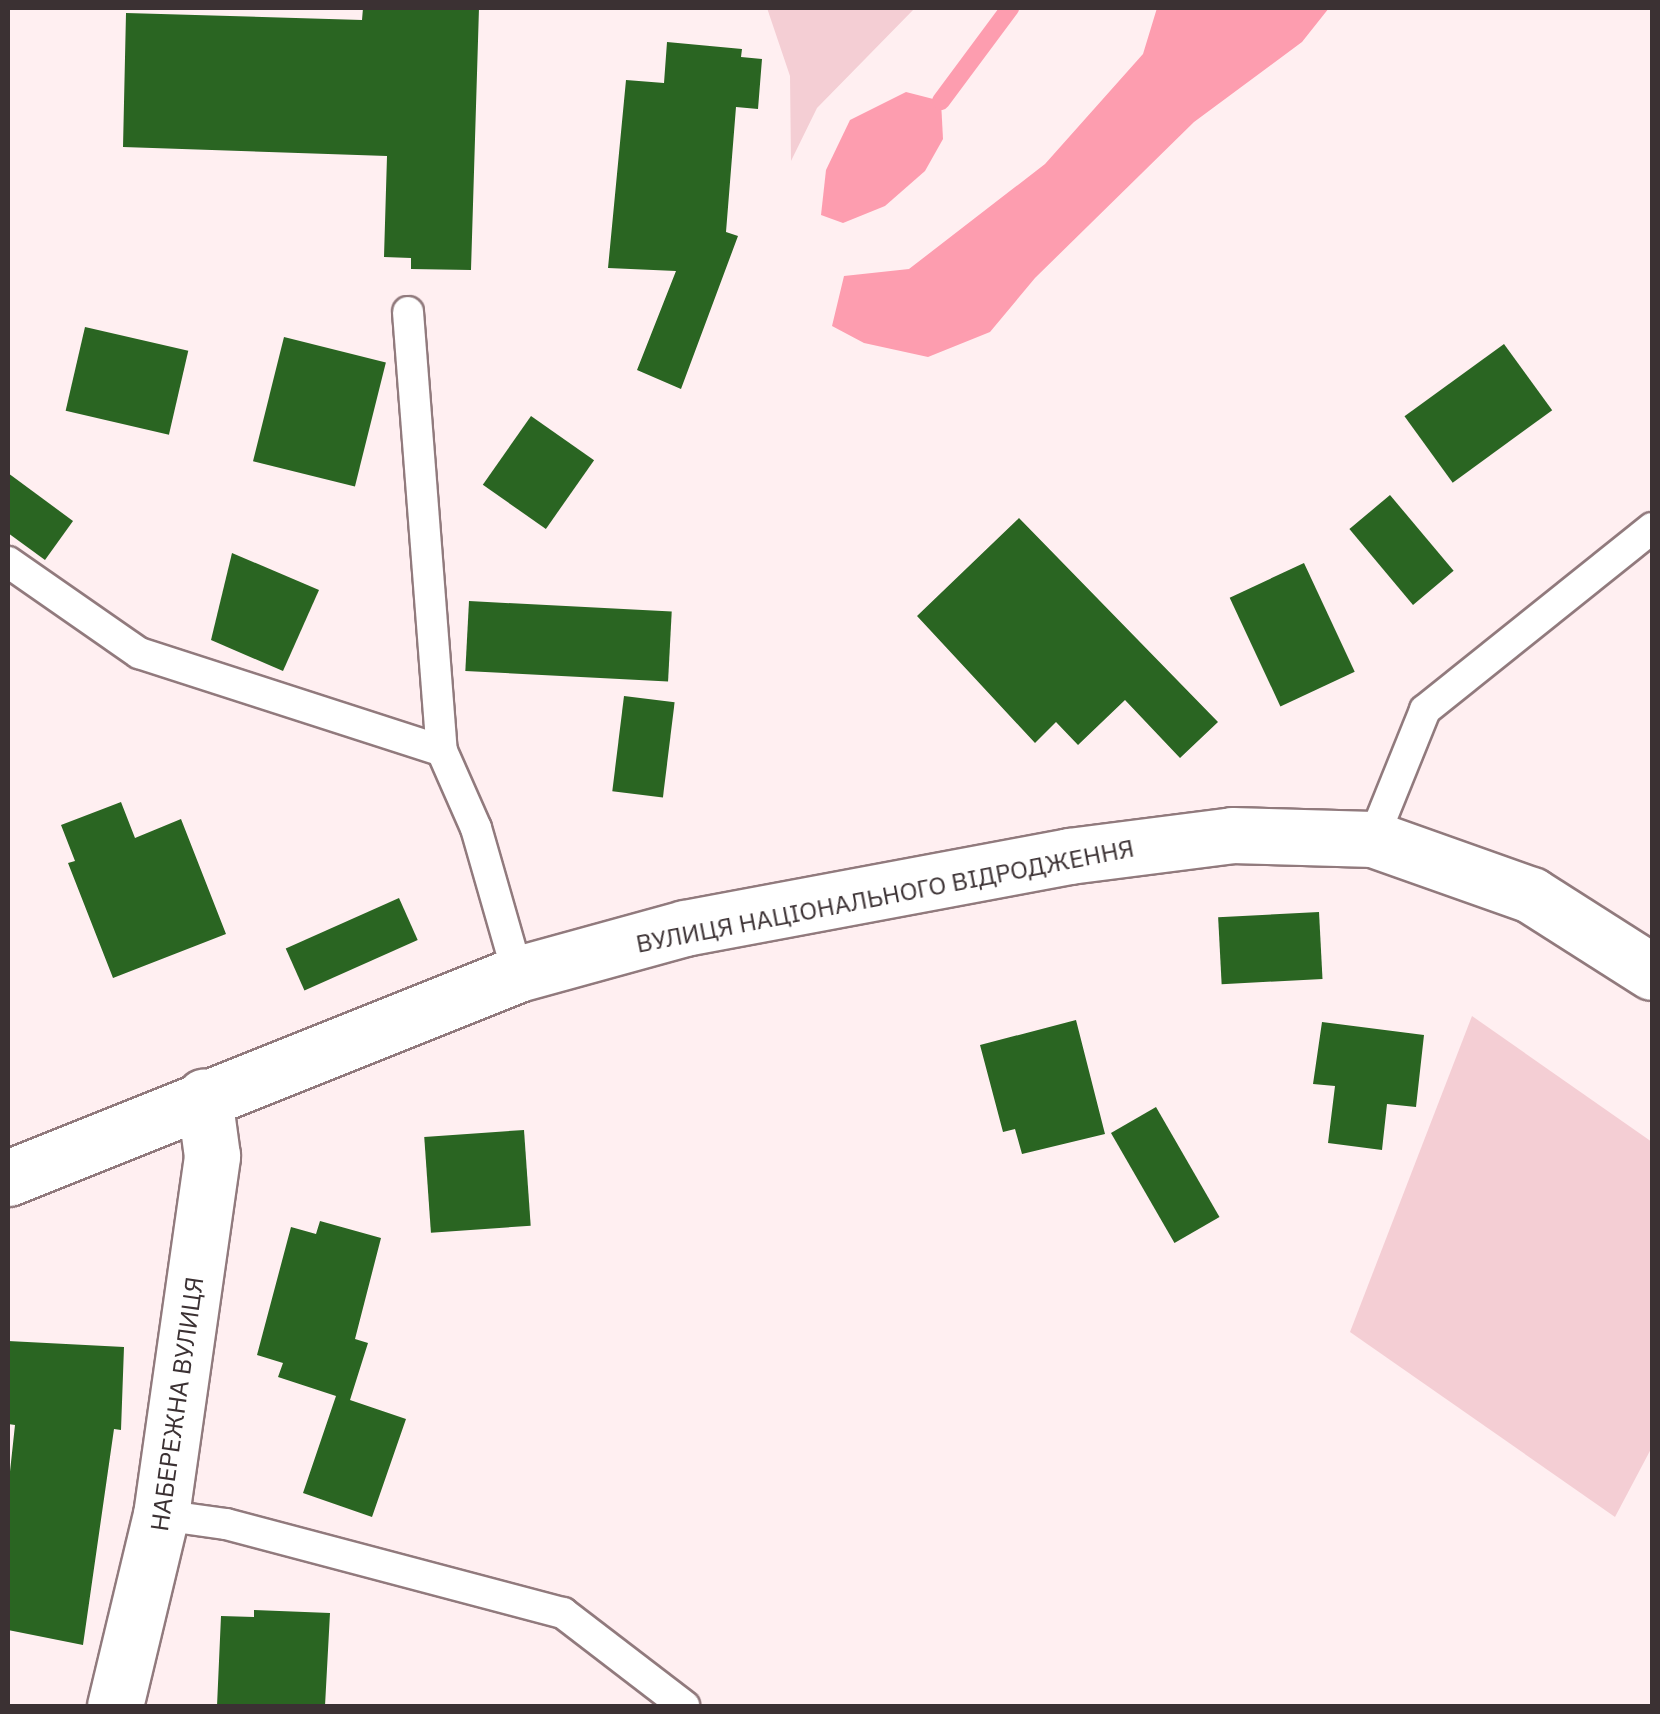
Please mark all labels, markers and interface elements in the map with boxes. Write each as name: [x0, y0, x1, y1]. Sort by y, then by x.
street label: ВУЛИЦЯ НАЦІОНАЛЬНОГО ВІДРОДЖЕННЯ: [633, 833, 1137, 959]
street label: НАБЕРЕЖНА ВУЛИЦЯ: [144, 1275, 210, 1533]

